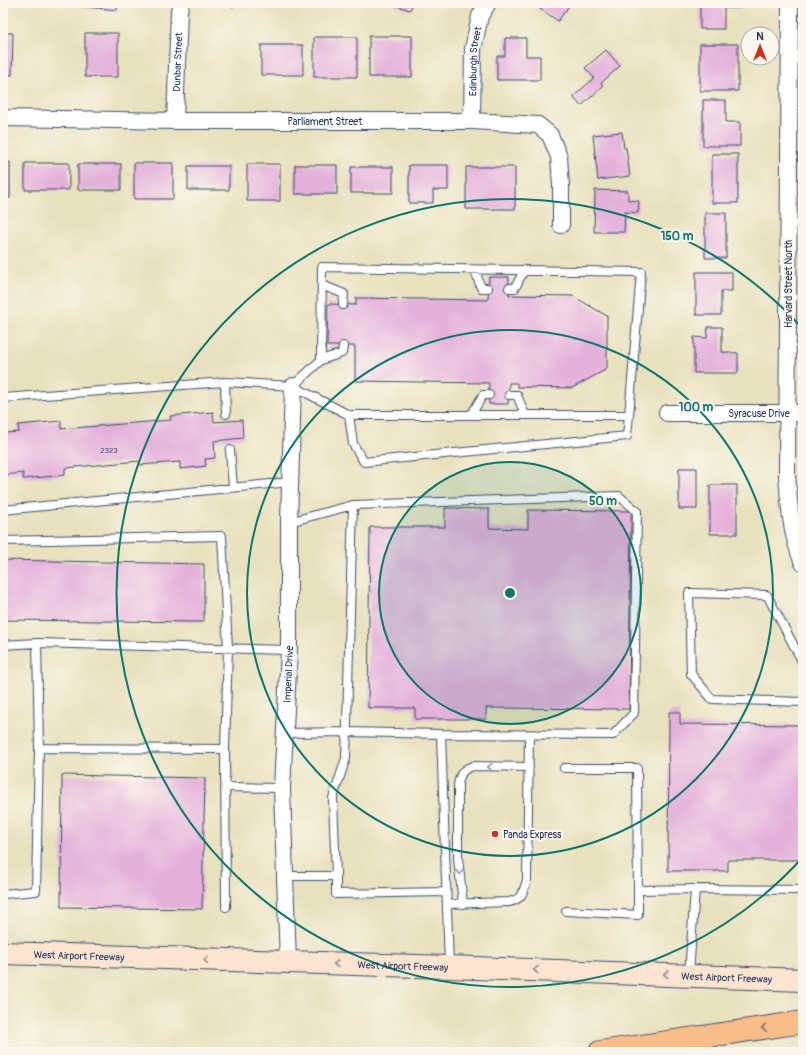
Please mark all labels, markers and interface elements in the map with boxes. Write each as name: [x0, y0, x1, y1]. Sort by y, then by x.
street label: Edinburgh Street: [467, 24, 485, 96]
north arrow: [740, 26, 780, 66]
text: N: [756, 30, 764, 43]
street label: Dunbar Street: [171, 31, 185, 92]
street label: Parliament Street: [288, 116, 363, 128]
text: 150 m: [661, 229, 694, 244]
street label: Harvard Street North: [783, 240, 795, 328]
text: 100 m: [679, 400, 714, 415]
street label: Syracuse Drive: [728, 408, 790, 420]
house number: 2323: [100, 446, 118, 455]
text: 50 m: [589, 494, 617, 509]
centre of rings: [503, 586, 517, 600]
street label: Imperial Drive: [281, 646, 296, 703]
one-way arrow: [487, 763, 493, 771]
marker: Panda Express: [490, 829, 500, 839]
place label: Panda Express: [503, 829, 562, 841]
one-way arrow: [455, 868, 464, 875]
street label: West Airport Freeway: [33, 949, 125, 964]
one-way arrow: [203, 956, 209, 964]
street label: West Airport Freeway: [357, 959, 449, 974]
one-way arrow: [333, 960, 339, 968]
one-way arrow: [533, 966, 539, 974]
one-way arrow: [663, 970, 669, 979]
street label: West Airport Freeway: [681, 971, 773, 986]
one-way arrow: [761, 1023, 768, 1032]

